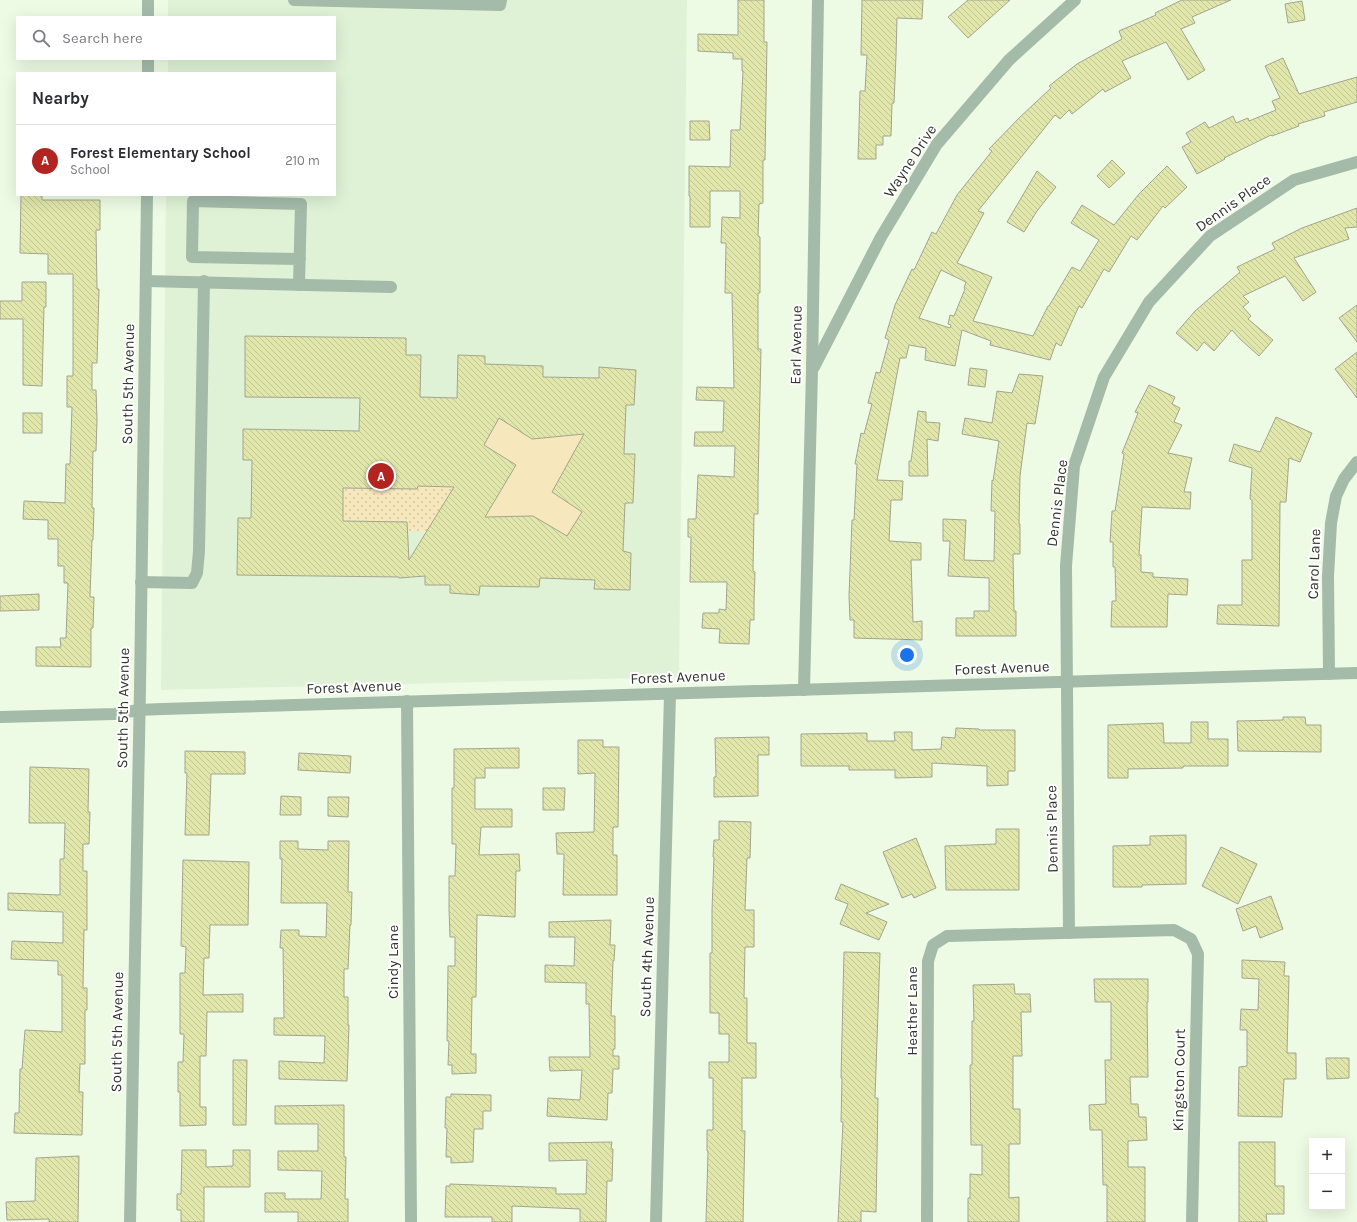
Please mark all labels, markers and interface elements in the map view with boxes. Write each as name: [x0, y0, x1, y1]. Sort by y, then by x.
search box: [16, 16, 336, 60]
icon: search: [30, 27, 52, 49]
text: Search here: [62, 29, 143, 47]
text: Nearby: [32, 88, 89, 108]
street label: Wayne Drive: [880, 121, 940, 201]
text: Forest Elementary School: [70, 144, 251, 162]
text: A: [41, 153, 49, 168]
text: 210 m: [285, 153, 320, 168]
text: School: [70, 162, 110, 177]
street label: Dennis Place: [1192, 170, 1274, 236]
street label: Earl Avenue: [786, 305, 806, 385]
street label: South 5th Avenue: [118, 324, 138, 444]
street label: Dennis Place: [1043, 458, 1071, 548]
pin: A: [368, 461, 394, 491]
street label: Carol Lane: [1304, 528, 1324, 600]
your location: [897, 645, 917, 665]
street label: South 5th Avenue: [113, 648, 133, 768]
street label: Forest Avenue: [954, 657, 1050, 679]
street label: Forest Avenue: [630, 666, 726, 688]
street label: Forest Avenue: [306, 676, 402, 698]
street label: Dennis Place: [1042, 785, 1062, 873]
street label: South 4th Avenue: [636, 896, 658, 1018]
street label: Cindy Lane: [384, 925, 402, 999]
street label: Heather Lane: [903, 966, 921, 1056]
street label: South 5th Avenue: [107, 972, 127, 1092]
street label: Kingston Court: [1169, 1028, 1189, 1132]
map controls: [1309, 1138, 1345, 1210]
button: +: [1309, 1138, 1345, 1174]
button: −: [1309, 1174, 1345, 1210]

